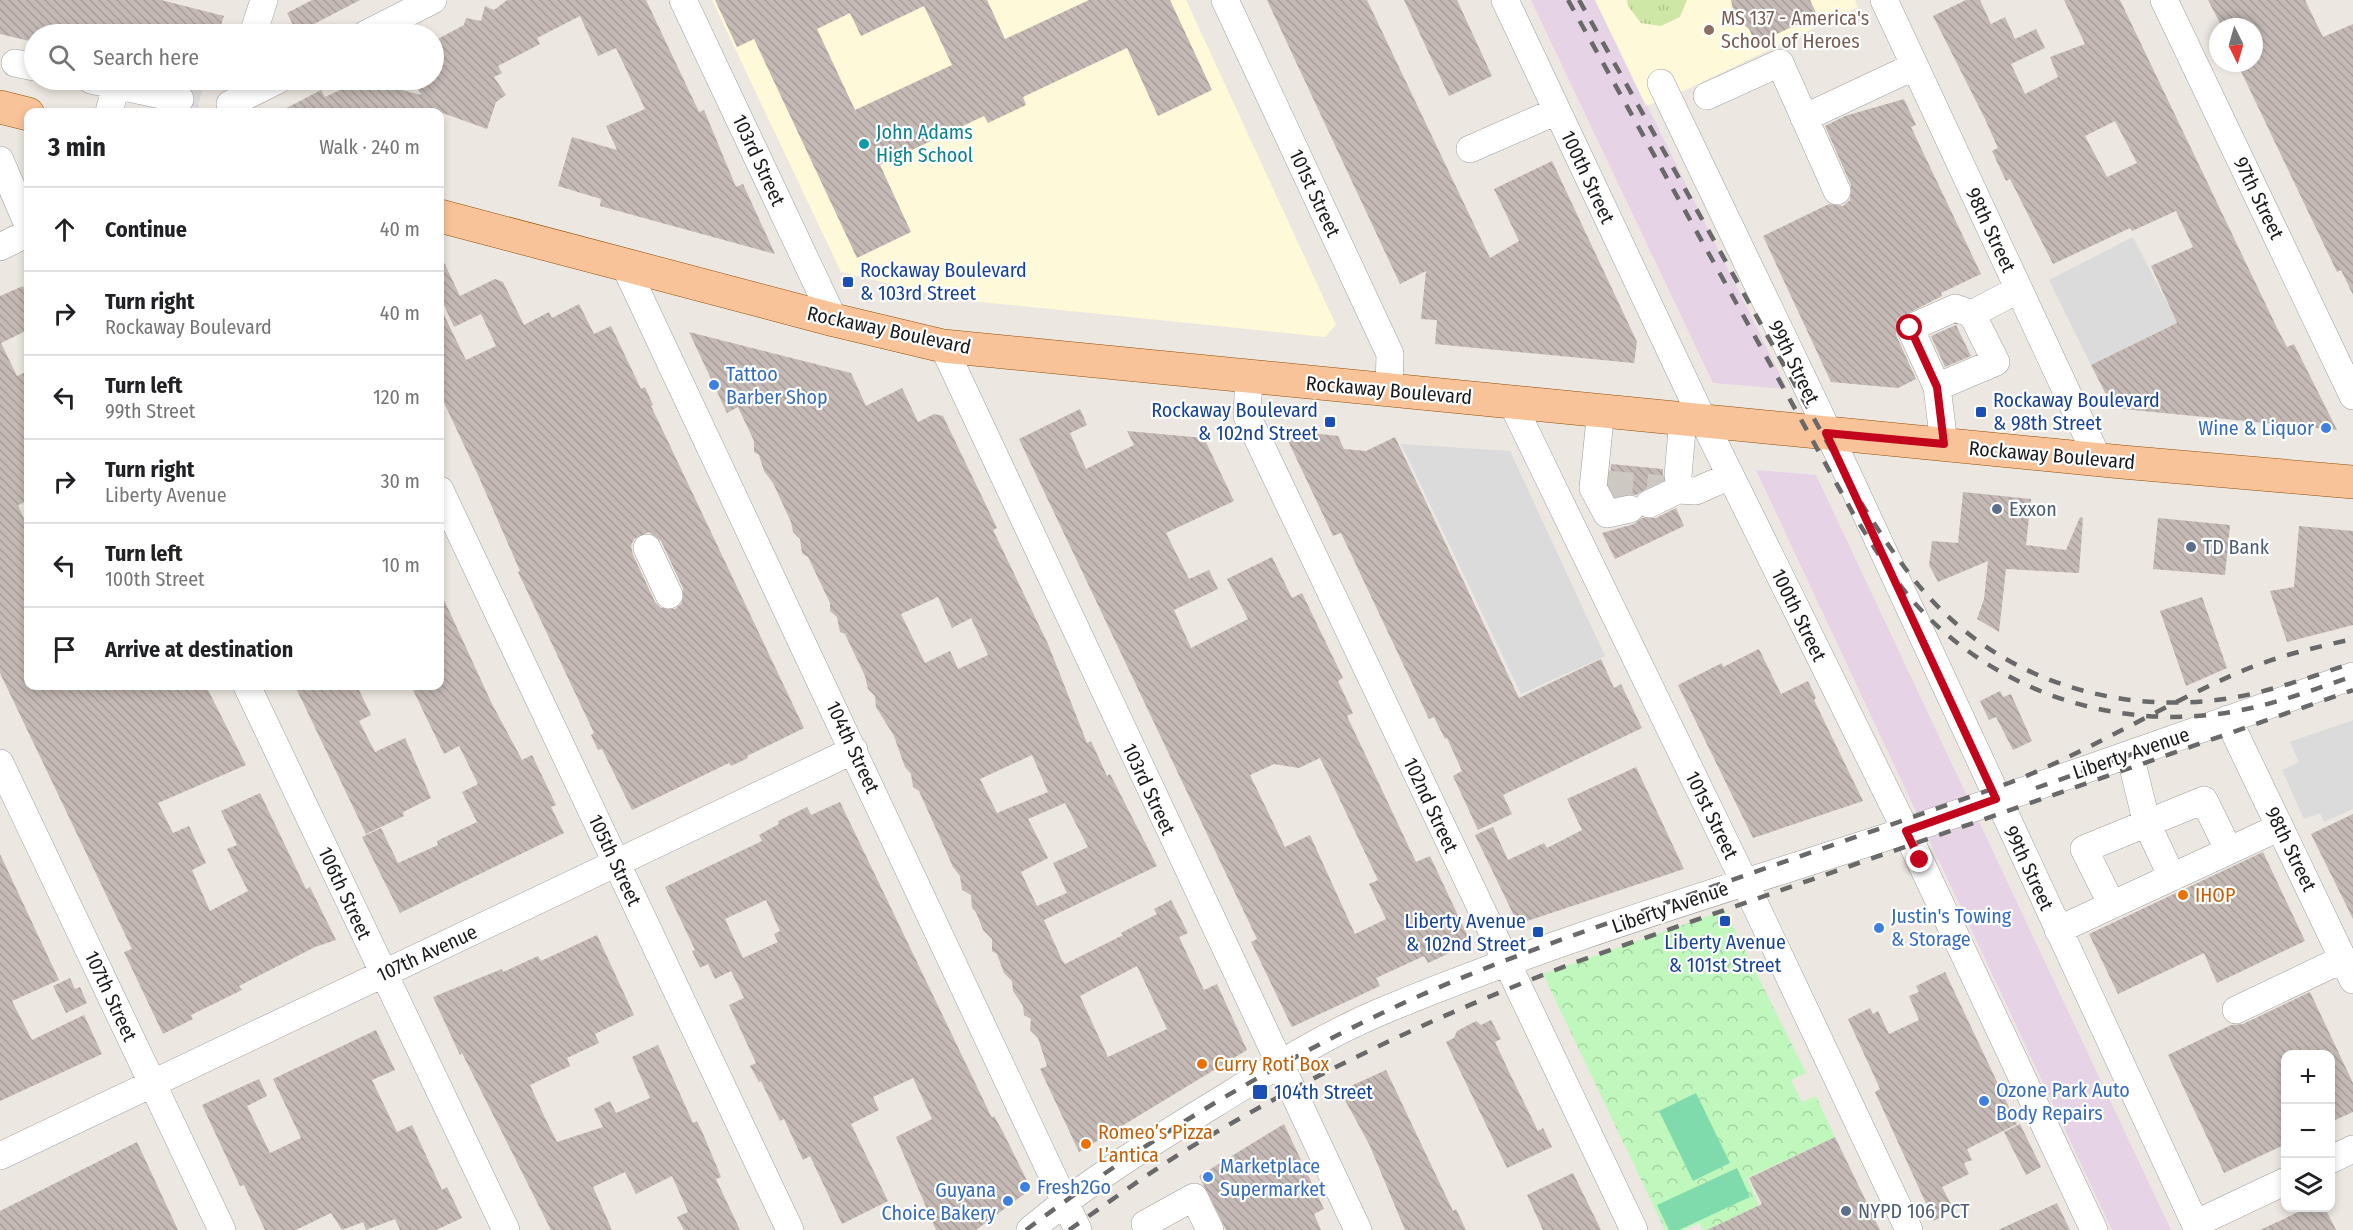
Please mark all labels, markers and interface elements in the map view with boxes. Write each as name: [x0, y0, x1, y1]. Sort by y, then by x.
place label: MS 137 - America's School of Heroes: [1721, 6, 1869, 53]
north arrow: [2209, 18, 2263, 72]
marker: MS 137 - America's School of Heroes: [1702, 23, 1716, 37]
search box: [24, 24, 444, 90]
icon: search: [45, 41, 78, 74]
text: Search here: [93, 44, 199, 71]
street label: 103rd Street: [727, 110, 791, 210]
place label: John Adams High School: [876, 120, 973, 167]
street label: 100th Street: [1556, 127, 1620, 228]
text: 3 min: [48, 132, 106, 163]
text: Walk · 240 m: [319, 135, 420, 159]
marker: John Adams High School: [857, 137, 871, 151]
street label: 101st Street: [1284, 145, 1346, 241]
street label: 97th Street: [2229, 153, 2289, 243]
street label: 98th Street: [1961, 184, 2021, 277]
icon: ahead: [48, 213, 81, 246]
text: Continue: [105, 216, 187, 243]
text: 40 m: [380, 217, 420, 241]
place label: Rockaway Boulevard & 103rd Street: [860, 258, 1027, 305]
marker: Rockaway Boulevard & 103rd Street: [841, 275, 855, 289]
text: Turn right: [105, 288, 194, 315]
icon: right: [48, 297, 81, 330]
text: 40 m: [380, 301, 420, 325]
street label: Rockaway Boulevard: [805, 301, 973, 359]
route start: [1896, 314, 1922, 340]
text: Rockaway Boulevard: [105, 315, 272, 339]
street label: 99th Street: [1763, 316, 1825, 408]
place label: Tattoo Barber Shop: [726, 362, 828, 409]
street label: Rockaway Boulevard: [1305, 371, 1473, 409]
text: Turn left: [105, 372, 183, 399]
marker: Tattoo Barber Shop: [707, 378, 721, 392]
icon: left: [48, 381, 81, 414]
text: 120 m: [373, 385, 420, 409]
place label: Rockaway Boulevard & 98th Street: [1993, 388, 2160, 435]
place label: Rockaway Boulevard & 102nd Street: [1151, 398, 1318, 445]
text: 99th Street: [105, 399, 195, 423]
marker: Rockaway Boulevard & 98th Street: [1974, 405, 1988, 419]
marker: Rockaway Boulevard & 102nd Street: [1323, 415, 1337, 429]
place label: Wine & Liquor: [2198, 416, 2314, 440]
marker: Wine & Liquor: [2319, 421, 2333, 435]
street label: Rockaway Boulevard: [1968, 436, 2136, 474]
text: Turn right: [105, 456, 194, 483]
icon: right: [48, 465, 81, 498]
text: 30 m: [380, 469, 420, 493]
text: Liberty Avenue: [105, 483, 227, 507]
place label: Exxon: [2009, 497, 2057, 521]
marker: Exxon: [1990, 502, 2004, 516]
place label: TD Bank: [2203, 535, 2270, 559]
text: Turn left: [105, 540, 183, 567]
marker: TD Bank: [2184, 540, 2198, 554]
icon: left: [48, 549, 81, 582]
text: 10 m: [382, 553, 420, 577]
street label: 100th Street: [1766, 565, 1832, 665]
text: 100th Street: [105, 567, 205, 591]
icon: arrive: [48, 633, 81, 666]
text: Arrive at destination: [105, 636, 293, 663]
street label: 104th Street: [821, 697, 885, 797]
street label: Liberty Avenue: [2070, 722, 2192, 784]
street label: 103rd Street: [1117, 739, 1181, 839]
street label: 102nd Street: [1399, 754, 1464, 857]
street label: 101st Street: [1681, 767, 1744, 863]
street label: 98th Street: [2260, 803, 2322, 895]
street label: 105th Street: [583, 810, 647, 910]
street label: 99th Street: [1999, 822, 2059, 914]
street label: 106th Street: [313, 843, 377, 943]
route end: [1906, 846, 1932, 872]
street label: Liberty Avenue: [1609, 876, 1731, 938]
place label: IHOP: [2195, 883, 2235, 907]
marker: IHOP: [2176, 888, 2190, 902]
place label: Justin's Towing & Storage: [1891, 904, 2012, 951]
place label: Liberty Avenue & 102nd Street: [1404, 909, 1526, 956]
marker: Liberty Avenue & 101st Street: [1718, 914, 1732, 928]
street label: 107th Avenue: [373, 919, 481, 987]
marker: Justin's Towing & Storage: [1872, 921, 1886, 935]
marker: Liberty Avenue & 102nd Street: [1531, 925, 1545, 939]
place label: Liberty Avenue & 101st Street: [1664, 930, 1786, 977]
street label: 107th Street: [80, 947, 143, 1045]
map controls: [2281, 1050, 2335, 1212]
button: +: [2281, 1050, 2335, 1104]
place label: Curry Roti Box: [1214, 1052, 1330, 1076]
marker: Curry Roti Box: [1195, 1057, 1209, 1071]
place label: Ozone Park Auto Body Repairs: [1996, 1078, 2130, 1125]
place label: 104th Street: [1274, 1080, 1373, 1104]
marker: 104th Street: [1251, 1083, 1269, 1101]
marker: Ozone Park Auto Body Repairs: [1977, 1094, 1991, 1108]
button: −: [2281, 1104, 2335, 1158]
place label: Romeo’s Pizza L’antica: [1098, 1120, 1213, 1167]
marker: Romeo’s Pizza L’antica: [1079, 1137, 1093, 1151]
place label: Marketplace Supermarket: [1220, 1154, 1326, 1201]
button: layers: [2281, 1158, 2335, 1212]
marker: Marketplace Supermarket: [1201, 1170, 1215, 1184]
place label: Fresh2Go: [1037, 1175, 1111, 1199]
place label: Guyana Choice Bakery: [882, 1178, 996, 1225]
marker: Fresh2Go: [1018, 1180, 1032, 1194]
marker: Guyana Choice Bakery: [1001, 1194, 1015, 1208]
place label: NYPD 106 PCT: [1858, 1199, 1970, 1223]
marker: NYPD 106 PCT: [1839, 1204, 1853, 1218]

